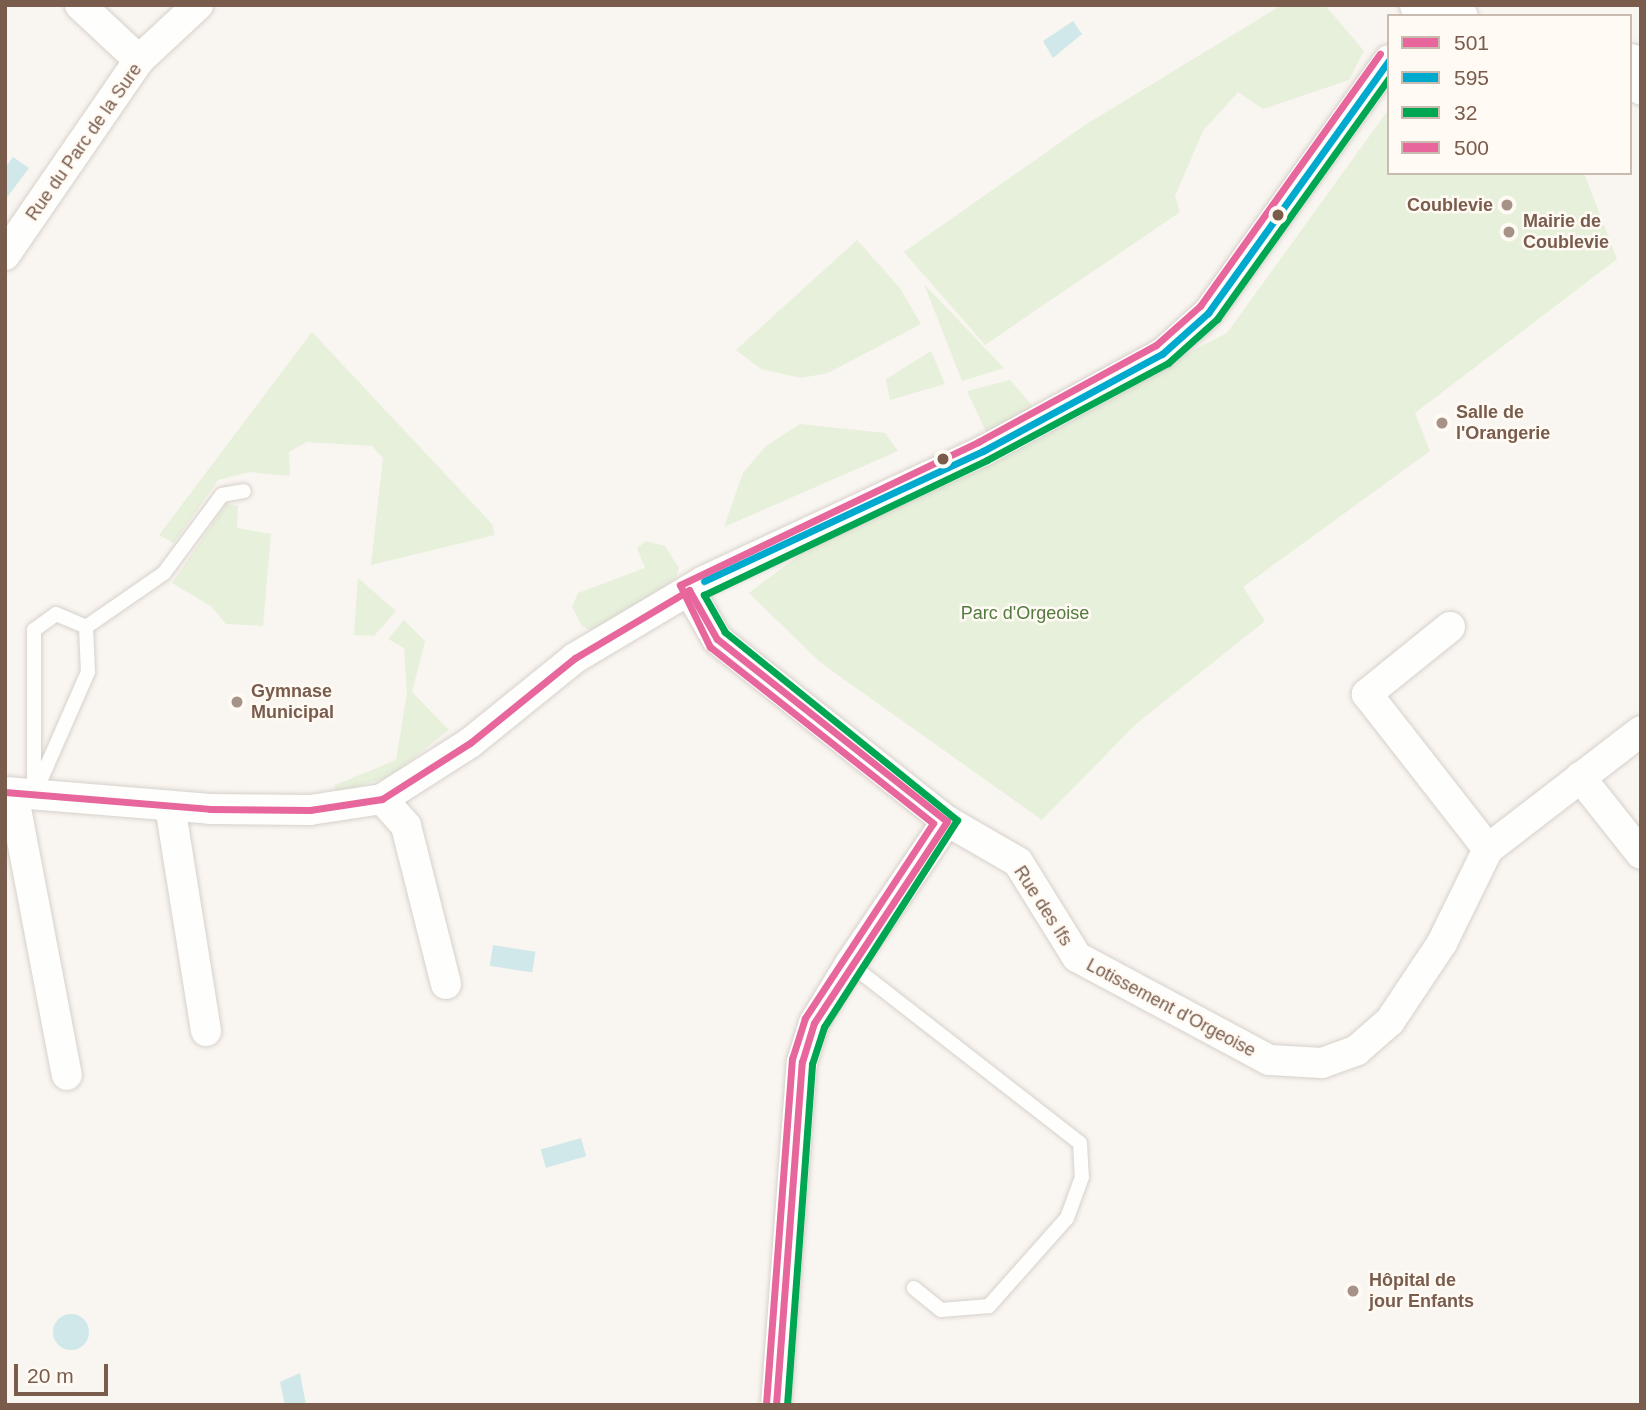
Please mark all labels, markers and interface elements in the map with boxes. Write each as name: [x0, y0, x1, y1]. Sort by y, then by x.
legend: [1387, 14, 1632, 175]
text: 501: [1454, 31, 1489, 54]
street label: Rue du Parc de la Sure: [21, 59, 147, 225]
text: 595: [1454, 66, 1489, 89]
text: 32: [1454, 101, 1477, 124]
text: 500: [1454, 136, 1489, 159]
place label: Coublevie: [1407, 194, 1493, 216]
marker: Coublevie: [1499, 197, 1515, 213]
unlabelled marker: [1271, 208, 1285, 222]
place label: Mairie de Coublevie: [1523, 211, 1609, 254]
marker: Mairie de Coublevie: [1501, 224, 1517, 240]
place label: Salle de l'Orangerie: [1456, 402, 1550, 444]
marker: Salle de l'Orangerie: [1434, 415, 1450, 431]
unlabelled marker: [936, 452, 950, 466]
park label: Parc d'Orgeoise: [961, 602, 1089, 624]
place label: Gymnase Municipal: [251, 681, 334, 724]
marker: Gymnase Municipal: [229, 694, 245, 710]
street label: Rue des Ifs: [1009, 862, 1077, 950]
street label: Lotissement d'Orgeoise: [1083, 954, 1259, 1062]
place label: Hôpital de jour Enfants: [1369, 1270, 1474, 1312]
marker: Hôpital de jour Enfants: [1343, 1281, 1363, 1301]
scale bar: [18, 1350, 112, 1394]
text: 20 m: [27, 1364, 74, 1387]

